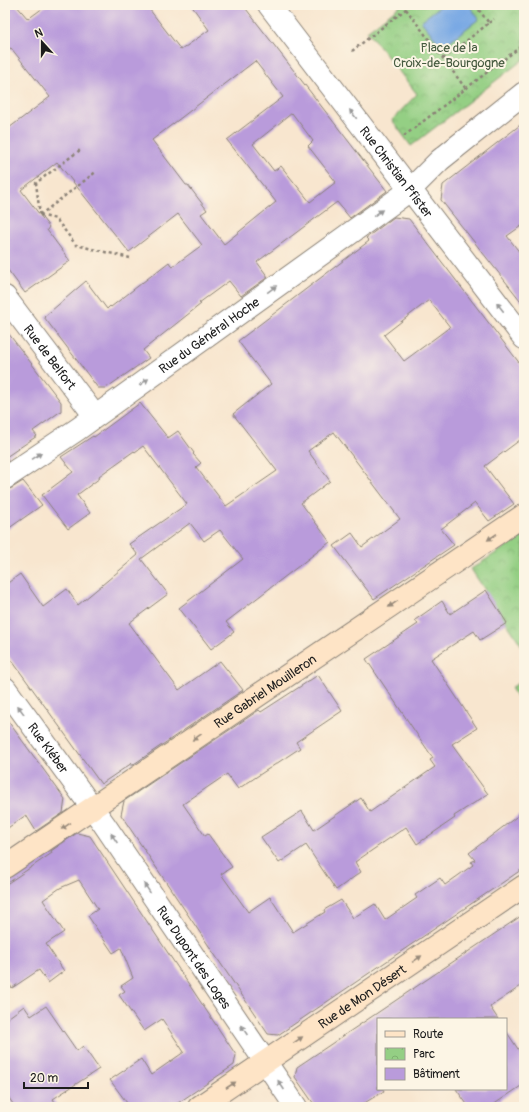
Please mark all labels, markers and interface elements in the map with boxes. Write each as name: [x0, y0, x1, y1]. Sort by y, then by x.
north arrow: [22, 22, 62, 62]
text: N: [33, 26, 45, 41]
park label: Place de la Croix-de-Bourgogne: [393, 40, 505, 71]
one-way arrow: [348, 108, 357, 119]
street label: Rue Christian Pfister: [356, 124, 436, 221]
one-way arrow: [372, 209, 383, 217]
one-way arrow: [267, 285, 277, 293]
street label: Rue du Général Hoche: [156, 294, 263, 377]
one-way arrow: [496, 302, 504, 313]
street label: Rue de Belfort: [20, 322, 80, 394]
one-way arrow: [139, 378, 149, 386]
one-way arrow: [32, 452, 43, 460]
one-way arrow: [487, 533, 497, 541]
one-way arrow: [388, 600, 399, 608]
street label: Rue Gabriel Mouilleron: [211, 651, 320, 732]
one-way arrow: [17, 704, 25, 715]
street label: Rue Kléber: [24, 720, 72, 777]
one-way arrow: [192, 733, 202, 741]
one-way arrow: [61, 822, 71, 830]
one-way arrow: [110, 833, 118, 843]
one-way arrow: [143, 883, 151, 893]
street label: Rue Dupont des Loges: [153, 903, 234, 1012]
one-way arrow: [411, 955, 422, 963]
street label: Rue de Mon Désert: [315, 961, 410, 1033]
legend: [377, 1018, 507, 1090]
one-way arrow: [240, 1025, 248, 1035]
text: Route: [413, 1027, 443, 1042]
one-way arrow: [292, 1036, 303, 1044]
text: Parc: [413, 1047, 435, 1062]
scale bar: [24, 1064, 88, 1090]
text: Bâtiment: [413, 1067, 460, 1082]
text: 20 m: [30, 1071, 59, 1086]
one-way arrow: [277, 1079, 285, 1090]
one-way arrow: [226, 1081, 236, 1089]

